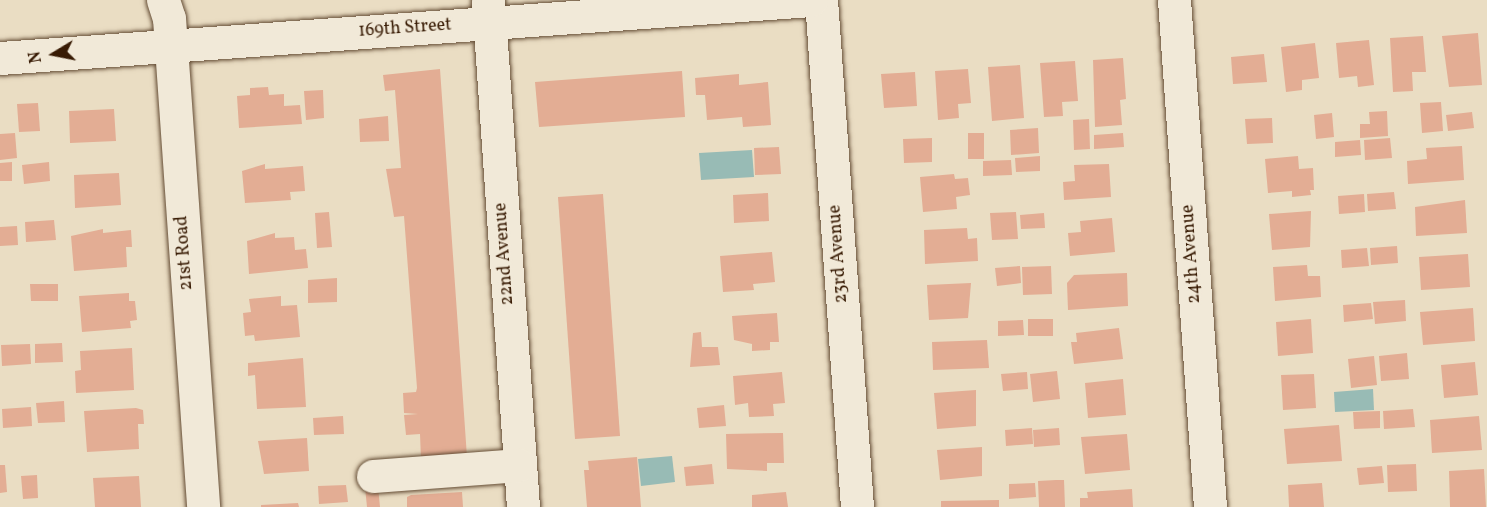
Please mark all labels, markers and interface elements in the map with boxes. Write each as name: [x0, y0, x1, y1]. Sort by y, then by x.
street label: 169th Street: [358, 15, 452, 43]
north arrow: [24, 24, 84, 84]
text: N: [24, 49, 48, 65]
street label: 22nd Avenue: [491, 202, 519, 306]
street label: 23rd Avenue: [825, 204, 853, 304]
street label: 24th Avenue: [1178, 204, 1206, 304]
street label: 21st Road: [172, 215, 198, 291]

